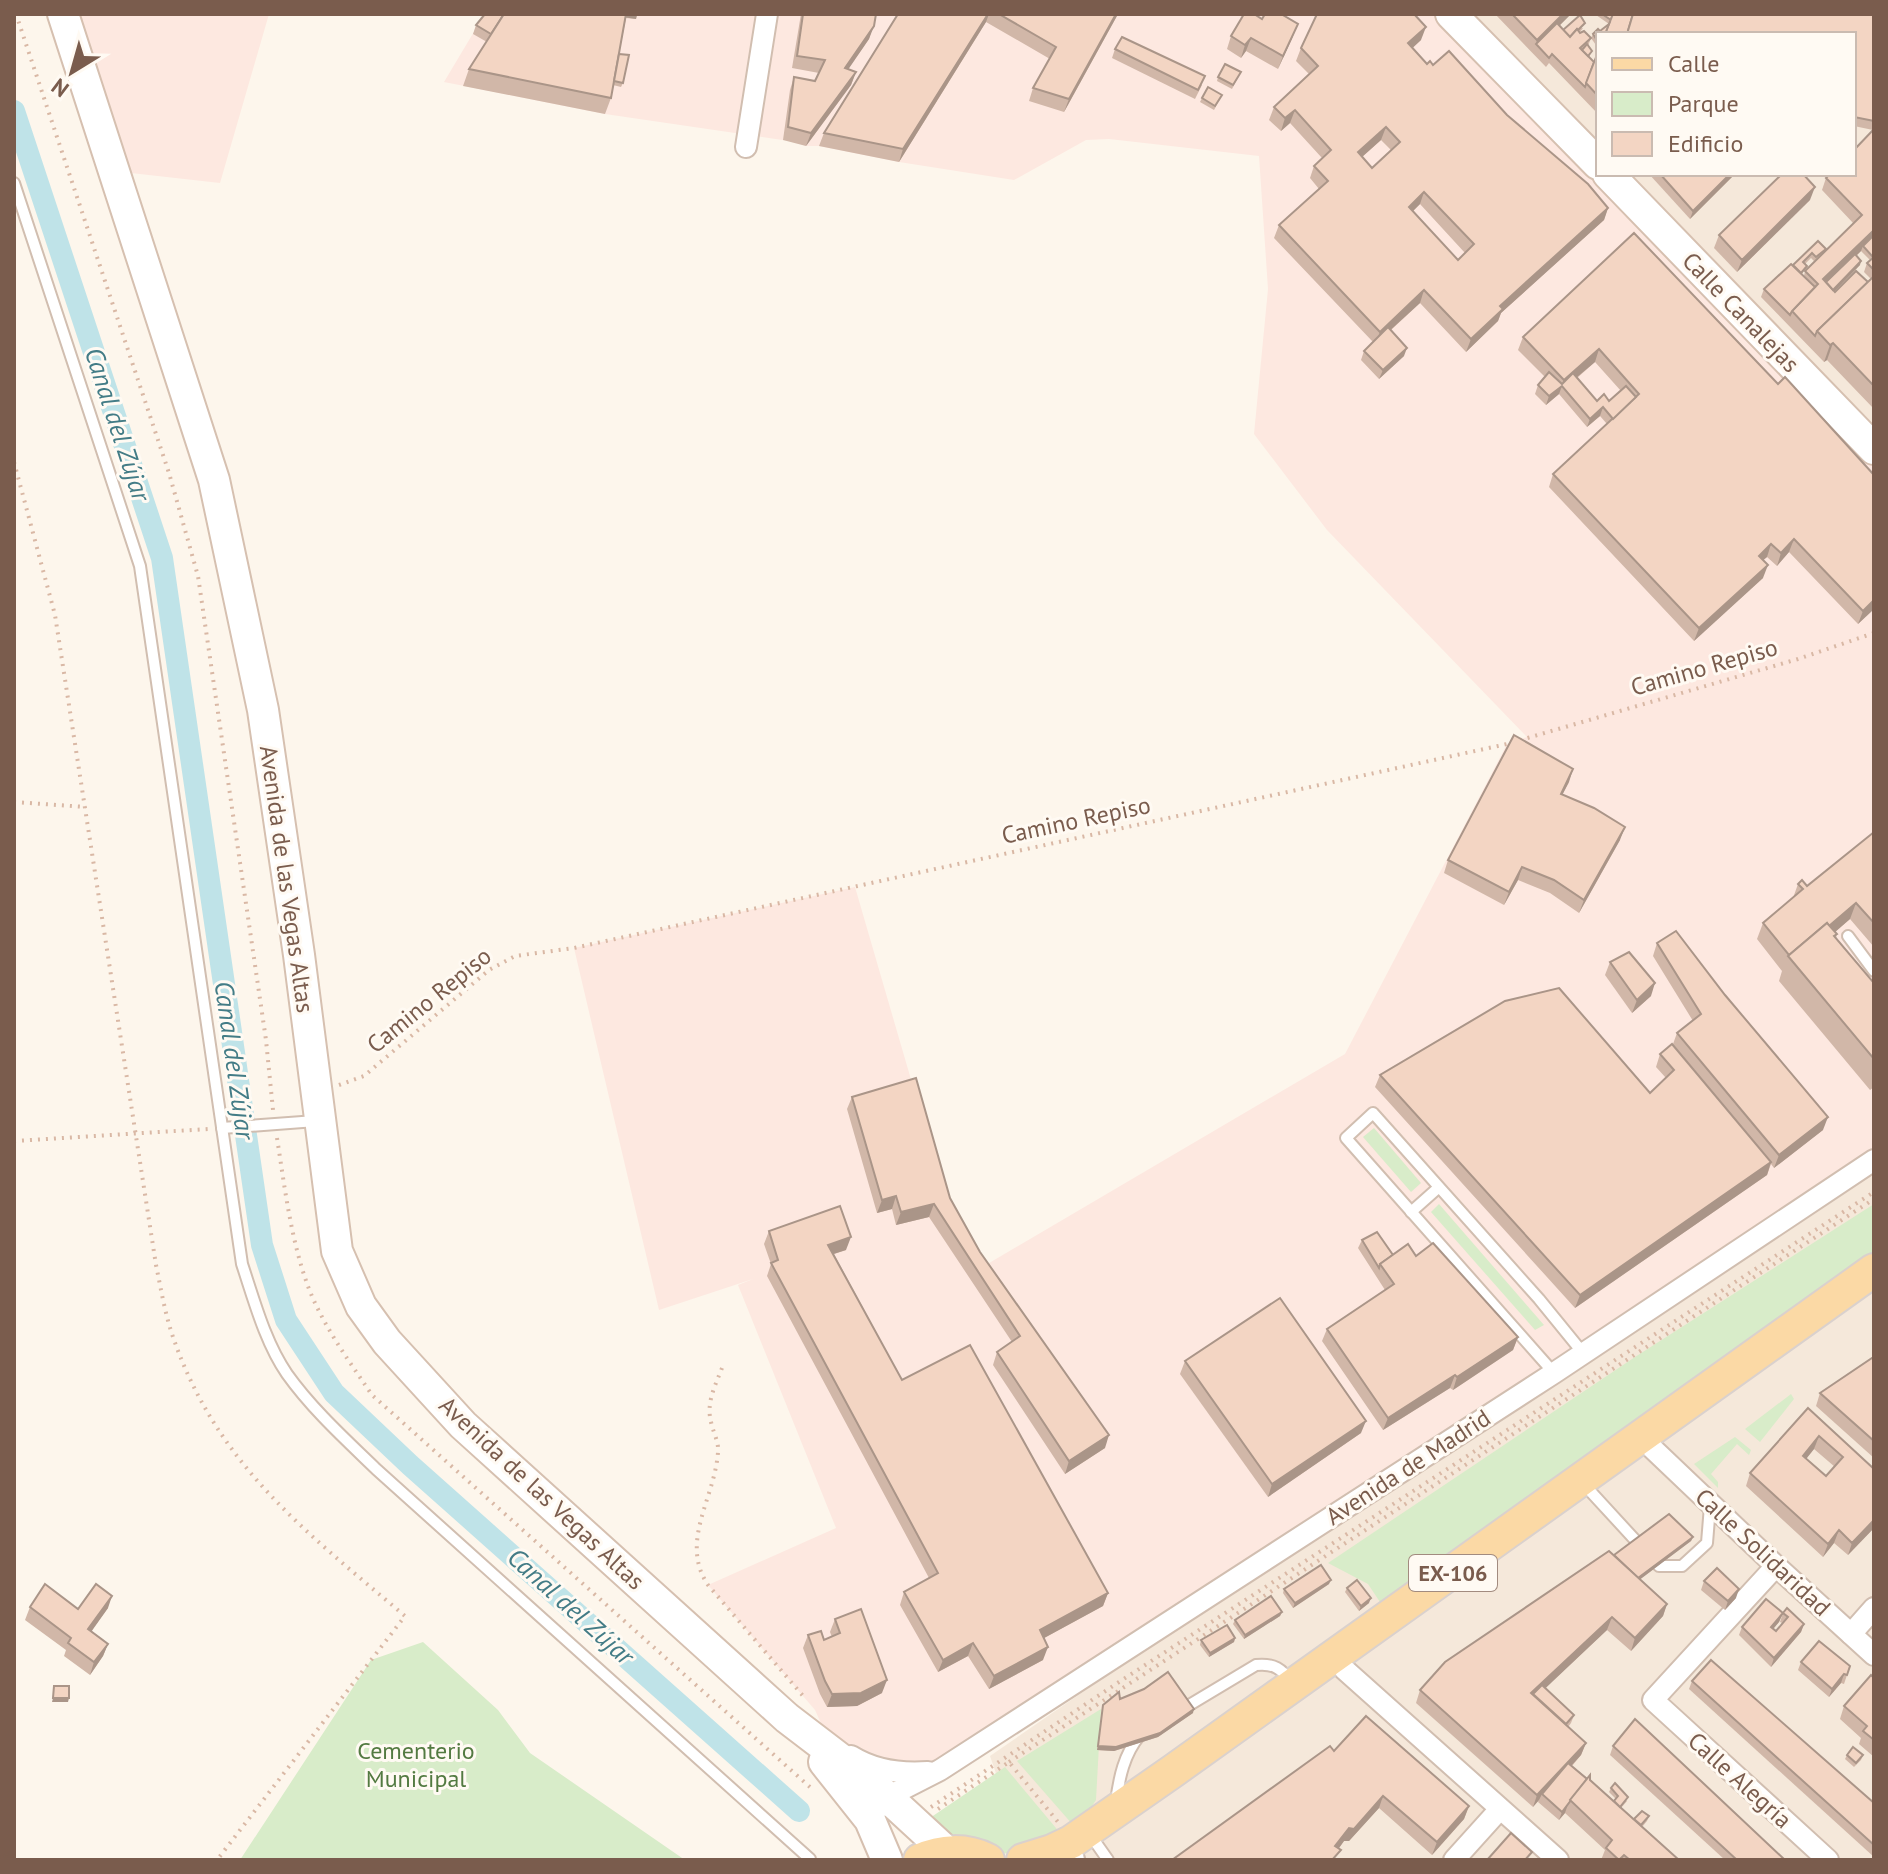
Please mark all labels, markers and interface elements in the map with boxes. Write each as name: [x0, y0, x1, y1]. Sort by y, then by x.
north arrow: [32, 32, 112, 112]
legend: [1596, 32, 1856, 176]
text: Calle: [1668, 48, 1719, 79]
text: N: [46, 72, 74, 104]
text: Parque: [1668, 88, 1739, 119]
text: Edificio: [1668, 128, 1743, 159]
street label: Calle Canalejas: [1676, 245, 1806, 379]
water label: Canal del Zújar: [78, 343, 159, 506]
street label: Camino Repiso: [1627, 631, 1781, 703]
street label: Avenida de las Vegas Altas: [253, 743, 321, 1015]
street label: Camino Repiso: [999, 789, 1153, 851]
street label: Camino Repiso: [360, 940, 498, 1060]
water label: Canal del Zújar: [208, 979, 263, 1143]
street label: Avenida de las Vegas Altas: [433, 1390, 651, 1596]
street label: Avenida de Madrid: [1320, 1402, 1496, 1532]
street label: Calle Solidaridad: [1689, 1481, 1837, 1623]
water label: Canal del Zújar: [501, 1541, 642, 1672]
road number: EX-106: [1409, 1555, 1497, 1591]
street label: Calle Alegría: [1682, 1725, 1798, 1835]
park label: Cementerio Municipal: [357, 1735, 475, 1794]

